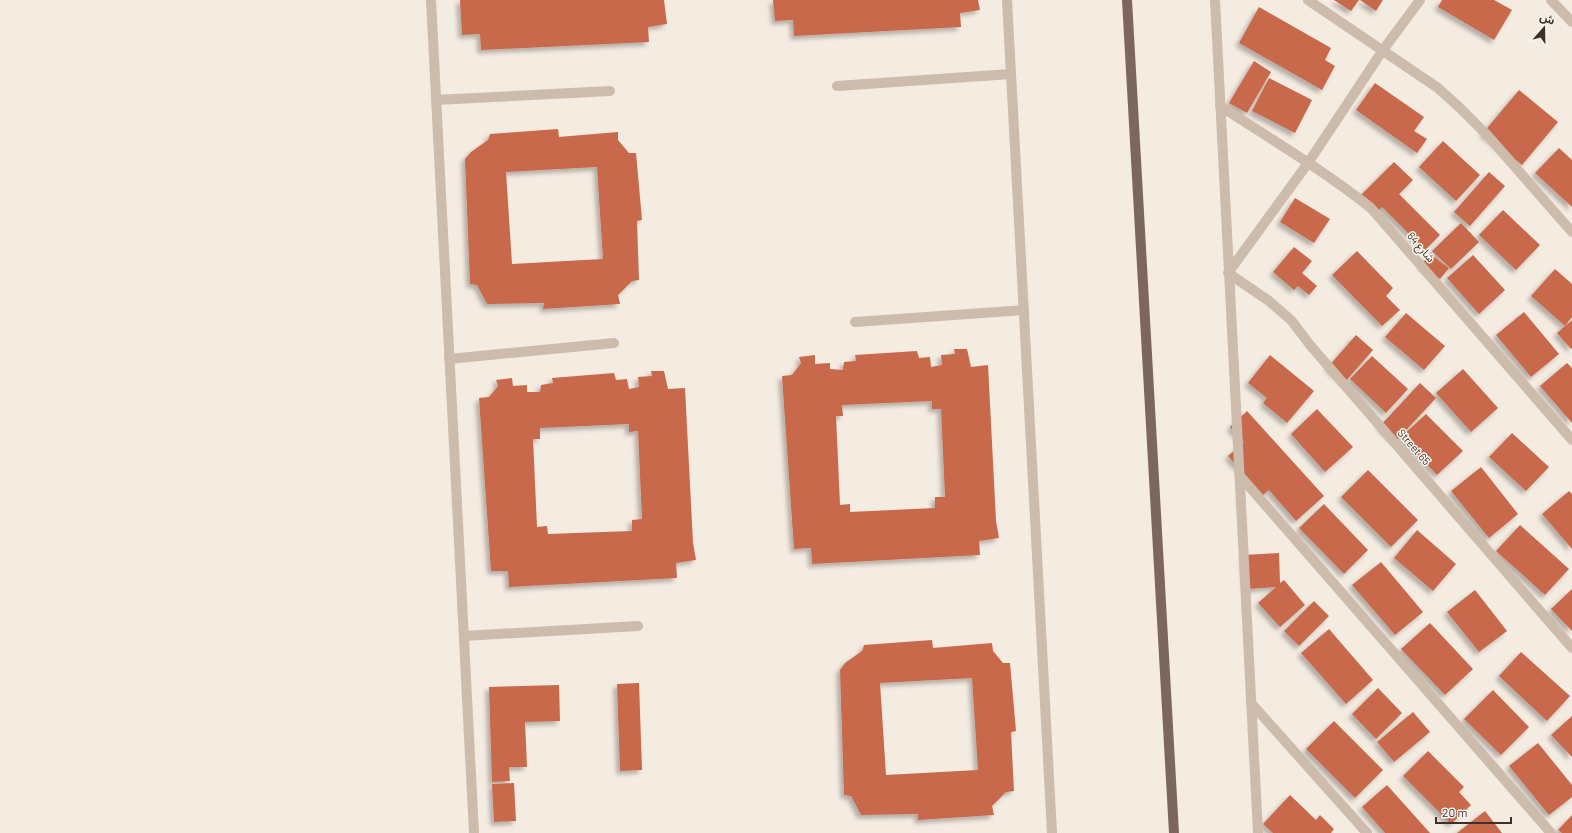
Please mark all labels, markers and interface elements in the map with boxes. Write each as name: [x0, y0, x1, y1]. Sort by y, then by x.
north arrow: [1524, 8, 1564, 48]
text: ش: [1538, 9, 1557, 28]
street label: شارع 64: [1403, 229, 1438, 266]
street label: Street 65: [1395, 426, 1434, 468]
scale bar: [1436, 799, 1511, 825]
text: 20 m: [1442, 805, 1468, 819]

